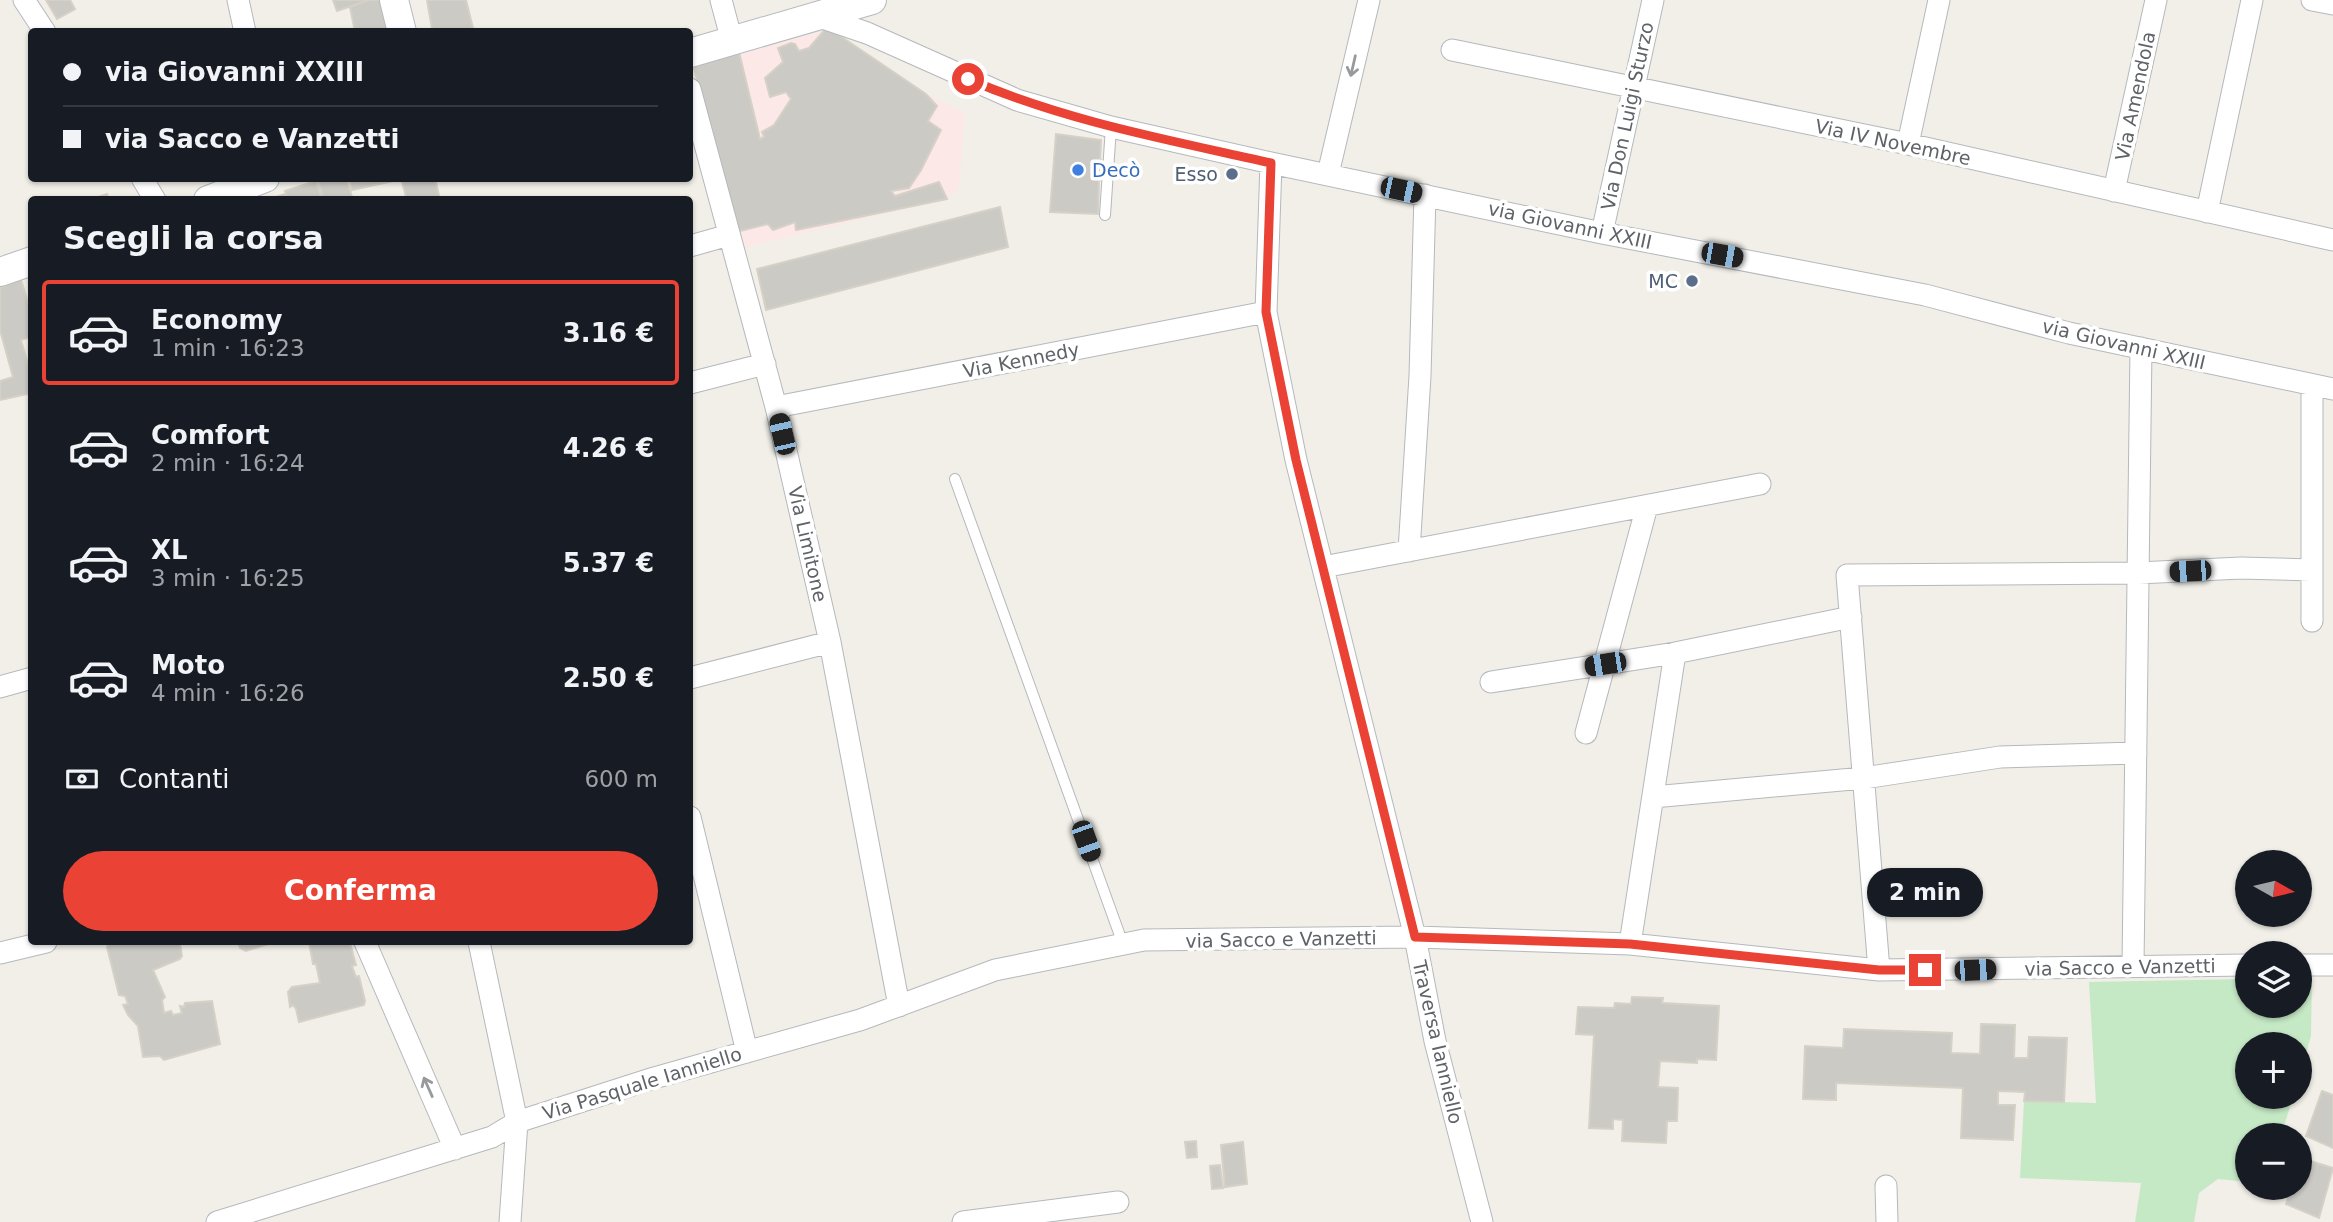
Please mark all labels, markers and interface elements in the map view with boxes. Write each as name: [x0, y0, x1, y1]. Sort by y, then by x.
street label: Via Don Luigi Sturzo: [1596, 20, 1658, 212]
street label: Via Amendola: [2111, 29, 2159, 163]
one-way arrow: [1346, 55, 1359, 77]
text: via Giovanni XXIII: [105, 57, 364, 87]
route start: [952, 63, 984, 95]
street label: Via IV Novembre: [1813, 115, 1973, 169]
text: via Sacco e Vanzetti: [105, 124, 399, 154]
place label: Decò: [1092, 159, 1140, 181]
marker: Decò: [1070, 162, 1086, 178]
place label: Esso: [1175, 163, 1218, 185]
marker: Esso: [1224, 166, 1240, 182]
car: [1379, 175, 1424, 205]
street label: via Giovanni XXIII: [1486, 197, 1654, 253]
text: Scegli la corsa: [63, 219, 324, 257]
car: [1700, 241, 1745, 269]
place label: MC: [1648, 270, 1678, 292]
marker: MC: [1684, 273, 1700, 289]
icon: car: [67, 301, 130, 364]
text: Economy: [151, 305, 282, 335]
street label: via Giovanni XXIII: [2040, 315, 2208, 373]
text: 3.16 €: [563, 318, 654, 348]
text: 1 min · 16:23: [151, 335, 305, 361]
street label: Via Kennedy: [961, 338, 1081, 382]
car: [768, 411, 797, 457]
icon: car: [67, 416, 130, 479]
text: Comfort: [151, 420, 269, 450]
text: 4.26 €: [563, 433, 654, 463]
text: 2 min · 16:24: [151, 450, 305, 476]
street label: Via Limitone: [784, 484, 832, 604]
icon: car: [67, 531, 130, 594]
text: XL: [151, 535, 188, 565]
text: 5.37 €: [563, 548, 654, 578]
car: [2169, 559, 2212, 583]
text: 3 min · 16:25: [151, 565, 305, 591]
icon: car: [67, 646, 130, 709]
text: Moto: [151, 650, 225, 680]
car: [1583, 650, 1628, 678]
text: 2.50 €: [563, 663, 654, 693]
text: 4 min · 16:26: [151, 680, 305, 706]
icon: cash: [63, 760, 101, 798]
text: Contanti: [119, 764, 230, 794]
text: 600 m: [584, 766, 658, 792]
car: [1069, 818, 1104, 864]
north arrow: [2235, 850, 2312, 928]
map controls: [2235, 850, 2312, 1200]
button: Conferma: [63, 851, 658, 931]
callout: 2 min: [1867, 869, 1983, 918]
text: 2 min: [1889, 879, 1961, 905]
street label: via Sacco e Vanzetti: [1185, 926, 1377, 952]
button: layers: [2235, 941, 2312, 1018]
route end: [1909, 954, 1941, 986]
street label: via Sacco e Vanzetti: [2024, 954, 2216, 980]
street label: Traversa Ianniello: [1408, 957, 1468, 1126]
car: [1954, 959, 1997, 981]
button: +: [2235, 1032, 2312, 1109]
street label: Via Pasquale Ianniello: [540, 1042, 744, 1124]
one-way arrow: [420, 1076, 433, 1098]
button: −: [2235, 1123, 2312, 1200]

